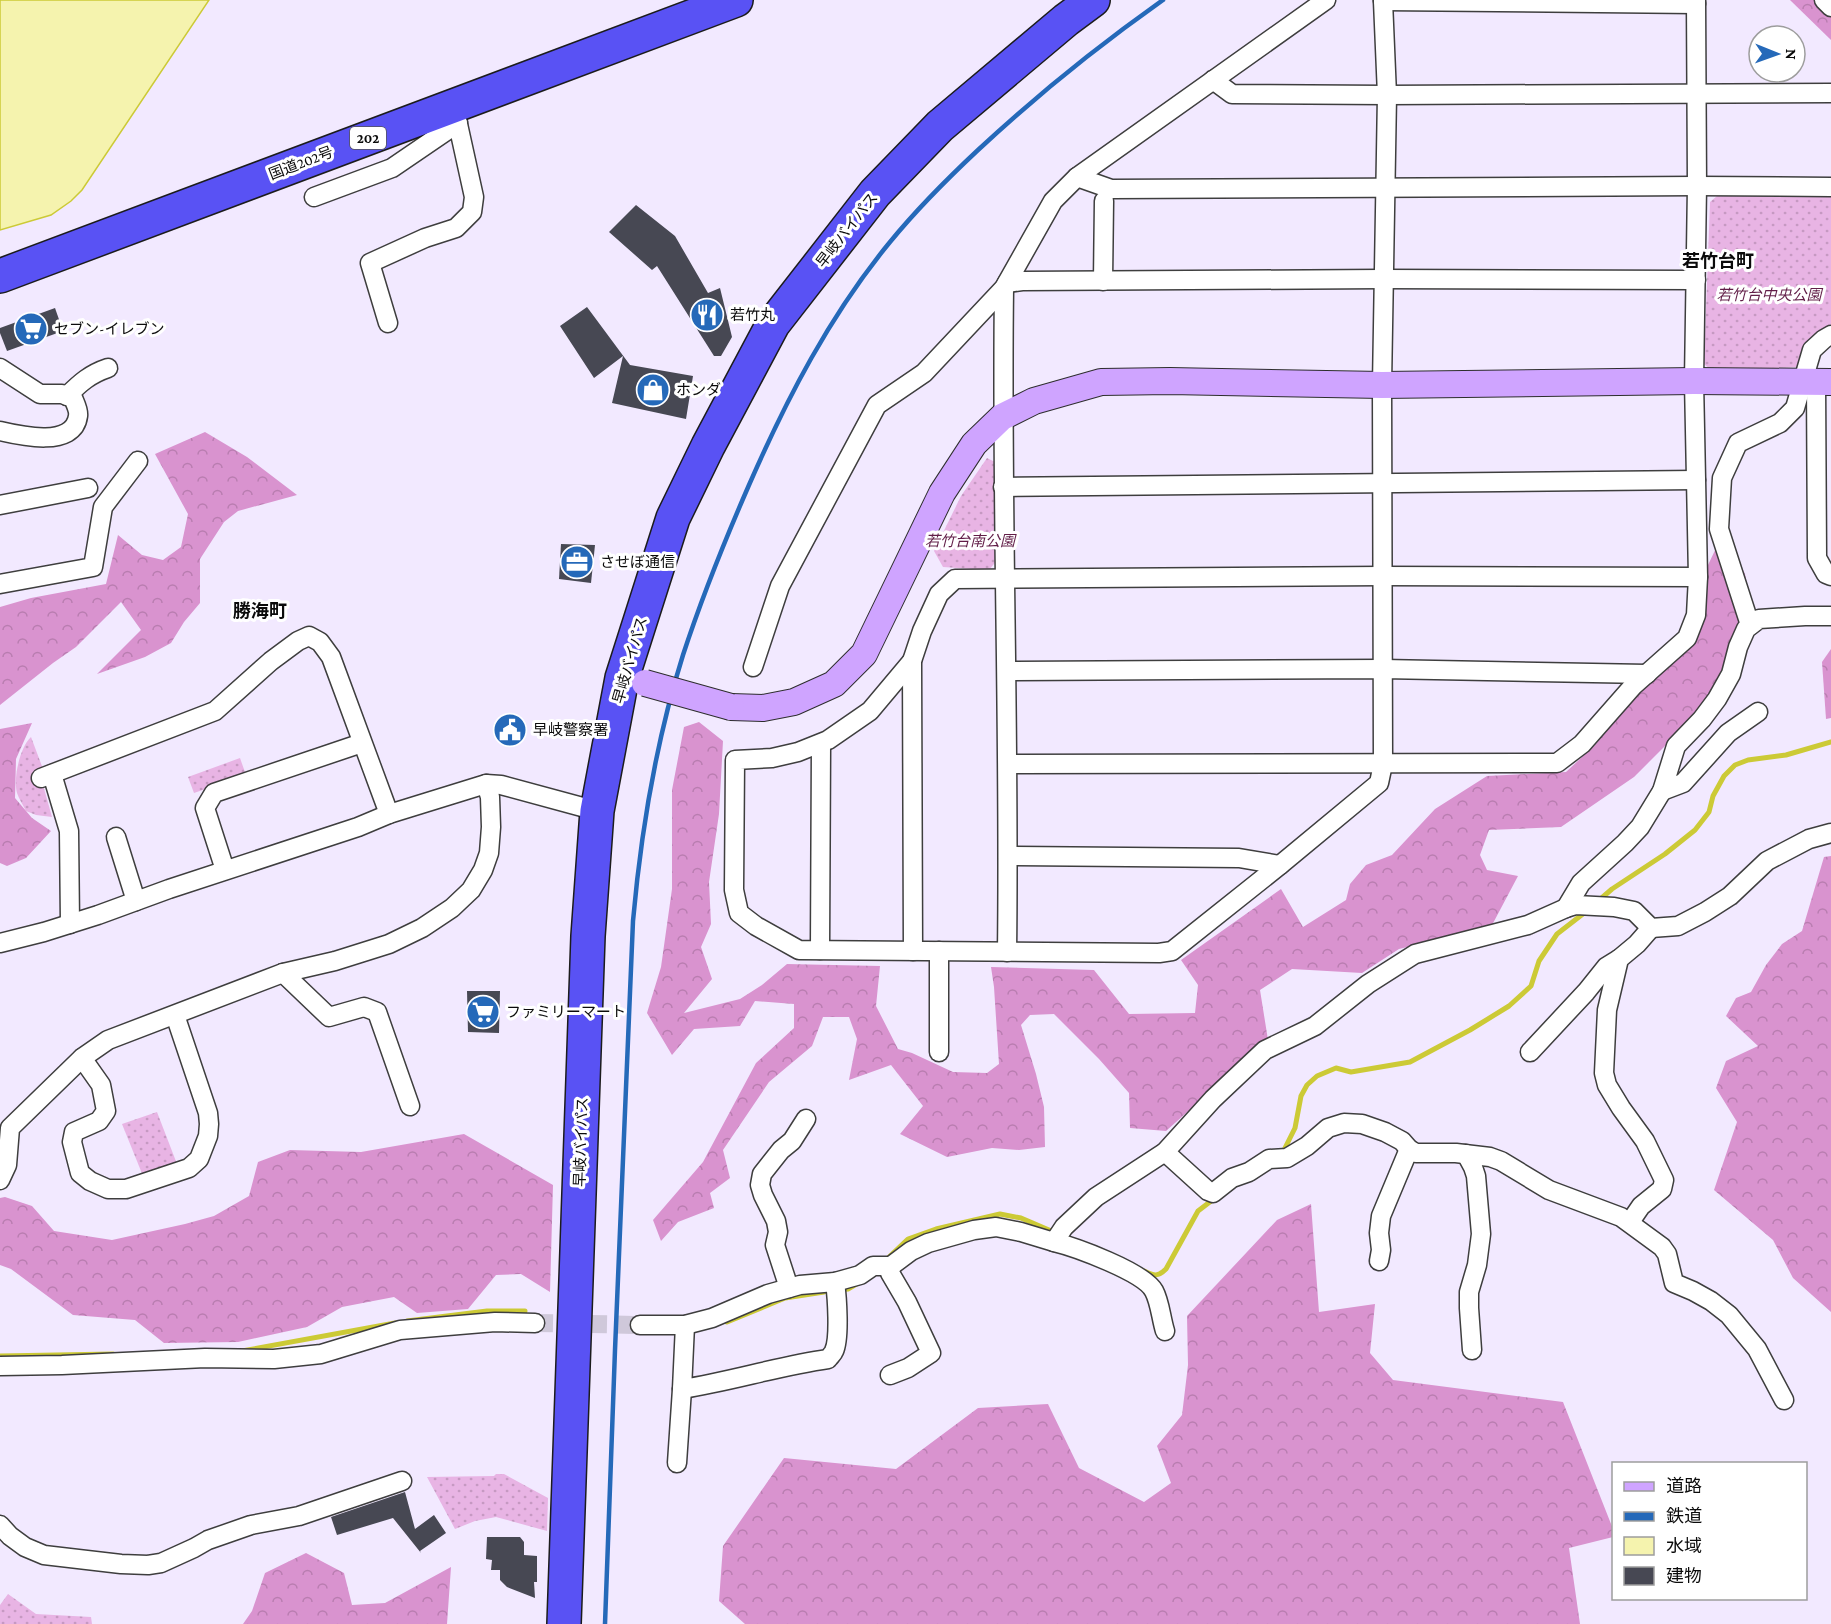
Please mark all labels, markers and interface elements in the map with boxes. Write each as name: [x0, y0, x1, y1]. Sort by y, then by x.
north arrow: [1747, 24, 1807, 84]
text: N: [1783, 49, 1800, 60]
road number: 202: [350, 127, 386, 149]
street label: 国道202号: [267, 143, 335, 183]
street label: 早岐バイパス: [813, 190, 881, 270]
district label: 若竹台町: [1682, 251, 1754, 271]
park label: 若竹台中央公園: [1716, 287, 1823, 303]
restaurant icon: 若竹丸: [689, 297, 725, 333]
place label: 若竹丸: [730, 307, 775, 323]
supermarket icon: セブン-イレブン: [13, 311, 49, 347]
place label: セブン-イレブン: [54, 321, 164, 337]
shop icon: ホンダ: [635, 372, 671, 408]
place label: ホンダ: [676, 382, 721, 398]
park label: 若竹台南公園: [925, 533, 1017, 549]
office icon: させぼ通信: [559, 544, 595, 580]
place label: させぼ通信: [600, 554, 675, 570]
district label: 勝海町: [233, 601, 287, 621]
street label: 早岐バイパス: [610, 615, 650, 705]
public building icon: 早岐警察署: [492, 712, 528, 748]
place label: 早岐警察署: [533, 722, 608, 738]
supermarket icon: ファミリーマート: [465, 994, 501, 1030]
place label: ファミリーマート: [506, 1004, 626, 1020]
street label: 早岐バイパス: [571, 1097, 591, 1187]
legend: [1612, 1462, 1807, 1600]
text: 道路: [1666, 1476, 1702, 1496]
text: 鉄道: [1666, 1506, 1702, 1526]
text: 水域: [1666, 1536, 1702, 1556]
text: 建物: [1666, 1566, 1702, 1586]

